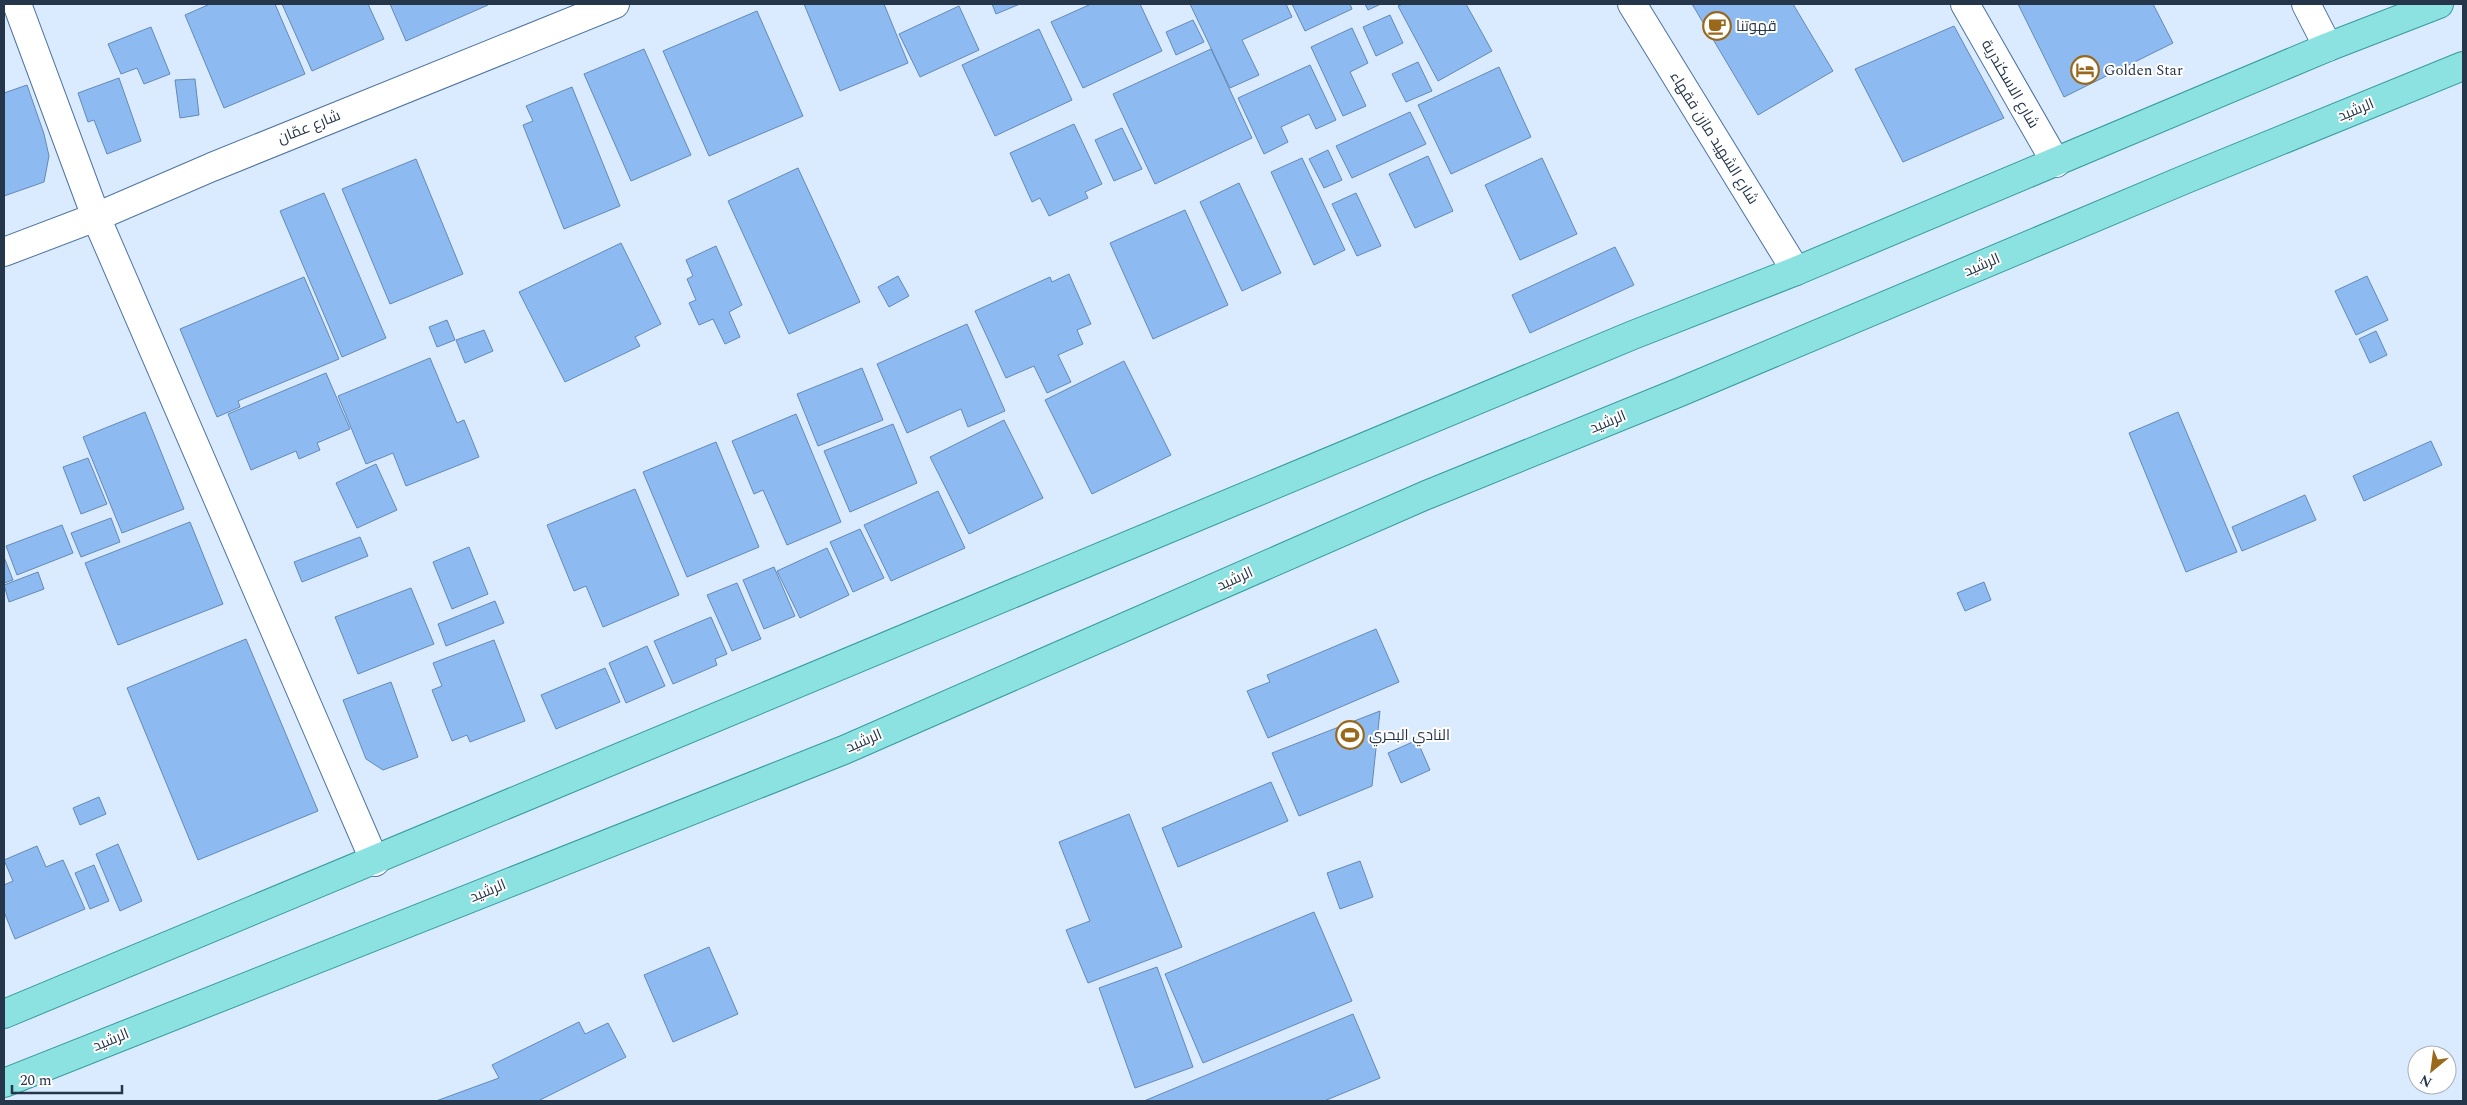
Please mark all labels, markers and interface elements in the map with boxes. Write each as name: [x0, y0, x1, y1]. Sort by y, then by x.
cafe icon: قهوتنا: [1702, 11, 1732, 41]
place label: قهوتنا: [1736, 15, 1777, 38]
street label: شارع الاسكندرية: [1975, 35, 2045, 133]
hotel icon: Golden Star: [2070, 55, 2100, 85]
place label: Golden Star: [2104, 59, 2183, 82]
street label: شارع الشهيد مازن فقهاء: [1664, 67, 1764, 209]
street label: الرشيد: [2334, 92, 2378, 128]
street label: شارع عمّان: [274, 104, 344, 150]
street label: الرشيد: [1960, 247, 2004, 283]
street label: الرشيد: [1586, 404, 1630, 440]
street label: الرشيد: [1213, 561, 1257, 597]
sports icon: النادي البحري: [1335, 720, 1365, 750]
street label: الرشيد: [842, 723, 886, 759]
place label: النادي البحري: [1369, 724, 1450, 747]
street label: الرشيد: [466, 873, 510, 909]
street label: الرشيد: [89, 1022, 133, 1058]
north arrow: [2407, 1045, 2457, 1095]
scale bar: [12, 1062, 122, 1094]
text: 20 m: [20, 1069, 52, 1092]
text: N: [2416, 1069, 2436, 1093]

